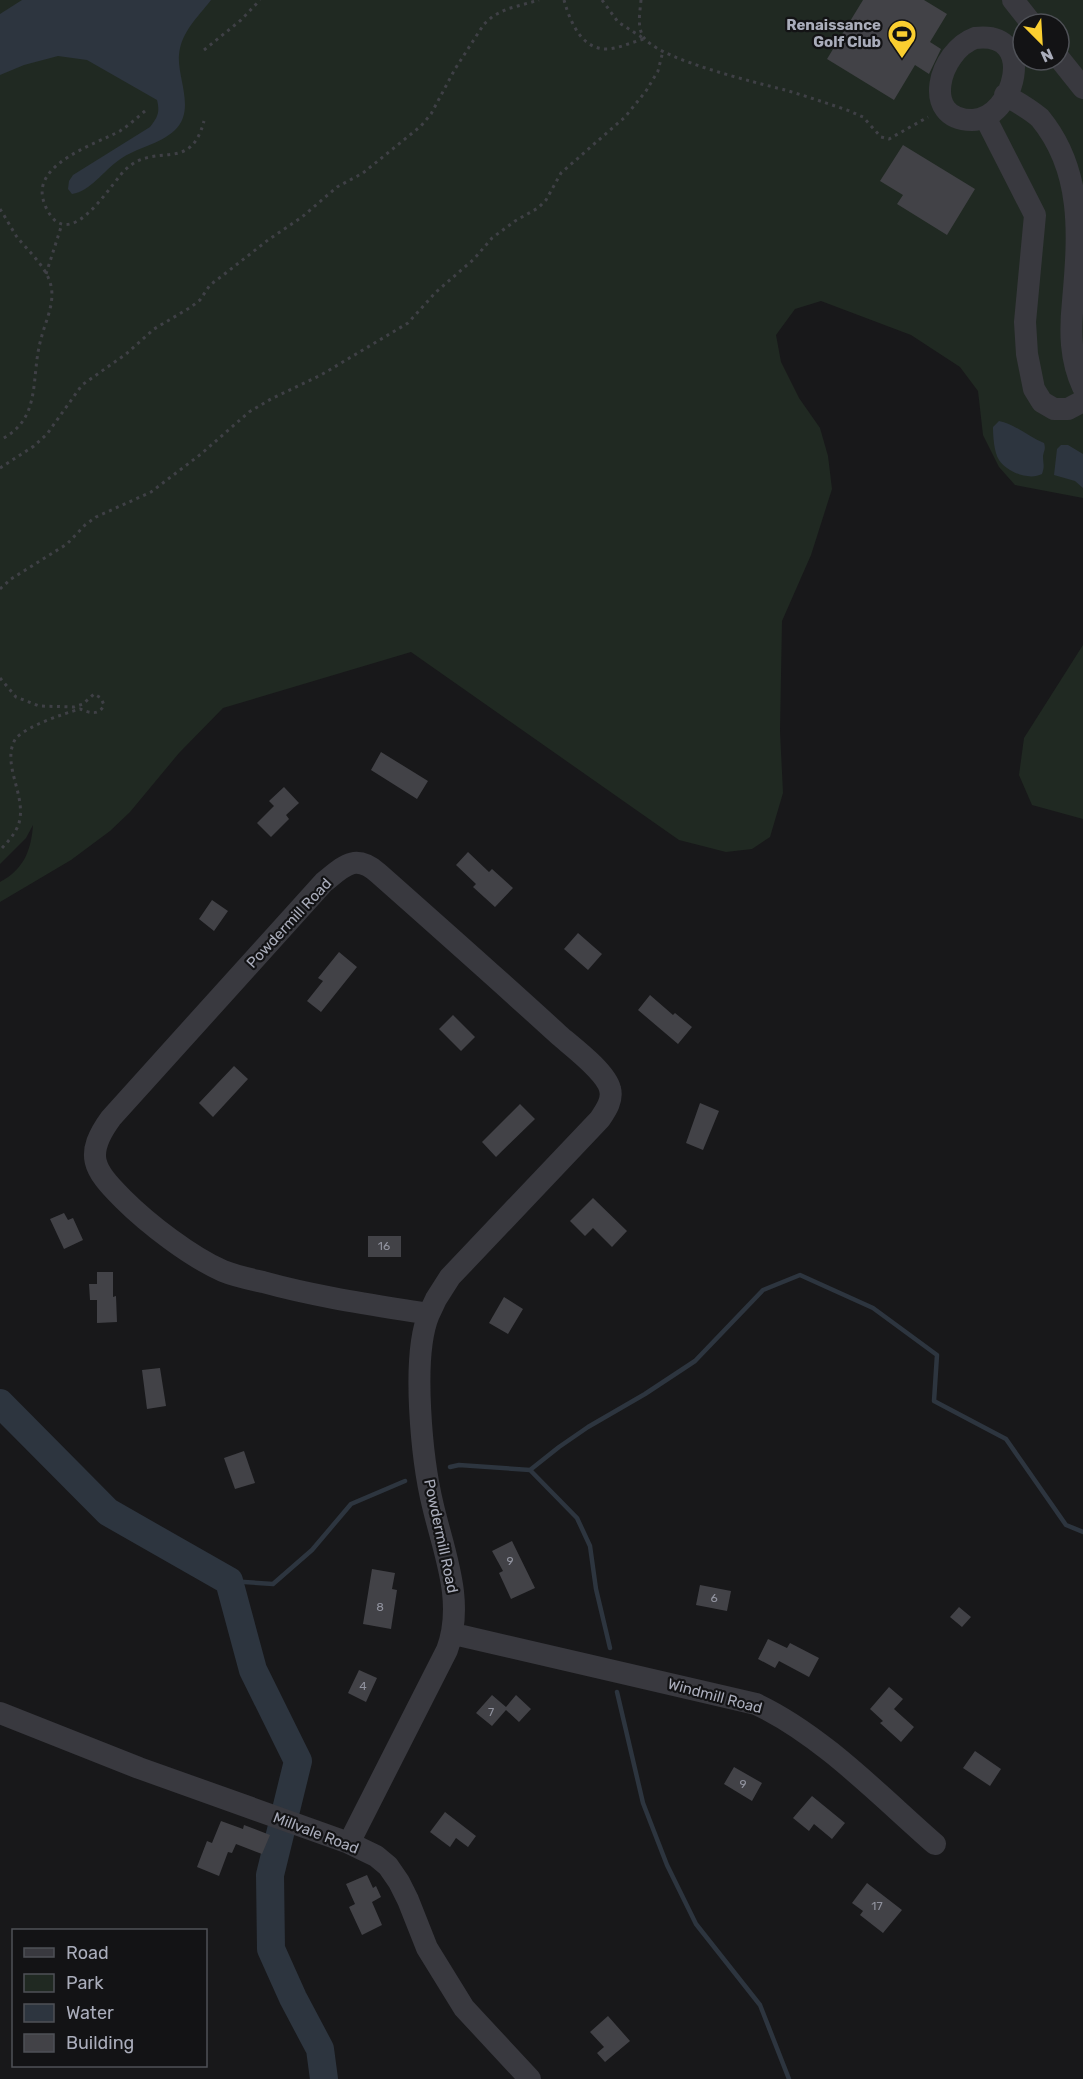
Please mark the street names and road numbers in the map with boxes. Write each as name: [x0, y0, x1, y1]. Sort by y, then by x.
street label: Powdermill Road: [243, 874, 335, 972]
street label: Powdermill Road: [420, 1477, 462, 1595]
street label: Windmill Road: [666, 1675, 764, 1717]
street label: Millvale Road: [271, 1808, 361, 1858]

